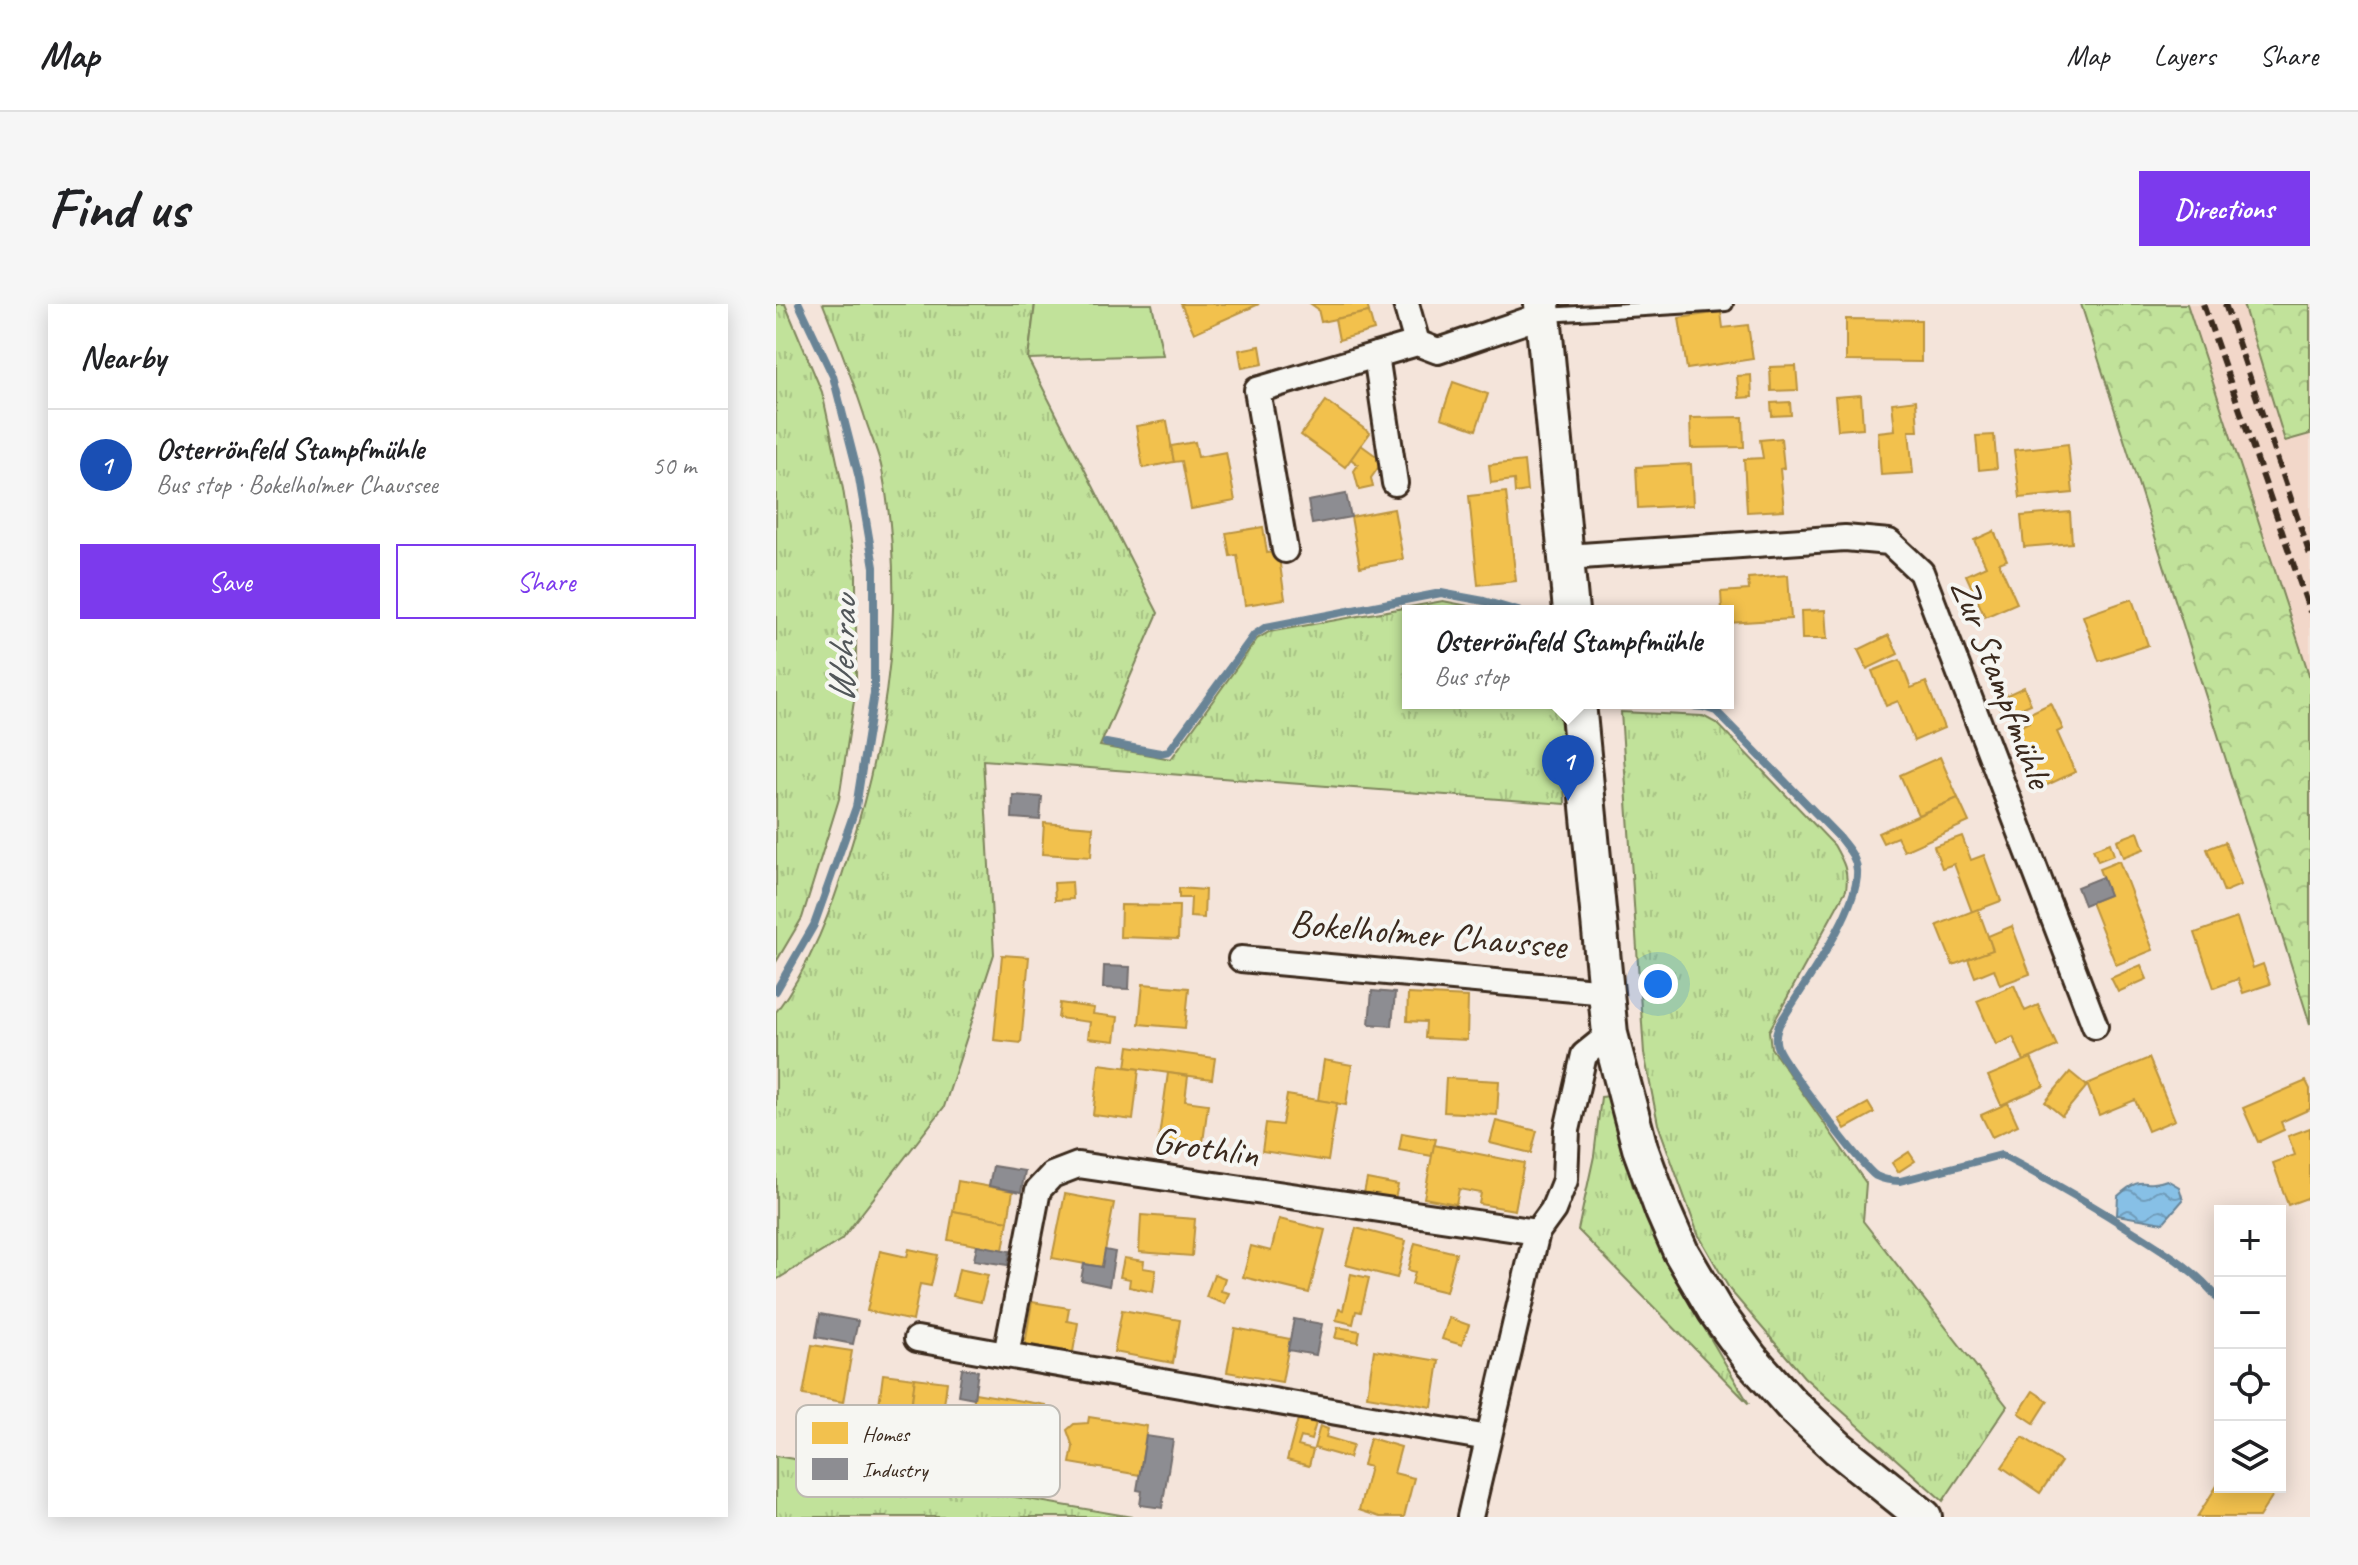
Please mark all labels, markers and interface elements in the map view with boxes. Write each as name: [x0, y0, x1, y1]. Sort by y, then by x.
text: Map: [40, 32, 99, 79]
text: Map: [2067, 38, 2110, 73]
text: Layers: [2154, 38, 2215, 73]
text: Share: [2259, 38, 2318, 73]
button: Directions: [2139, 171, 2310, 246]
text: Find us: [48, 173, 188, 244]
text: Nearby: [80, 335, 166, 378]
text: Osterrönfeld Stampfmühle: [156, 430, 424, 468]
text: 1: [100, 449, 112, 482]
text: 50 m: [652, 449, 696, 482]
text: Bus stop · Bokelholmer Chaussee: [156, 468, 438, 501]
button: Save: [80, 544, 380, 619]
button: Share: [396, 544, 696, 619]
street label: Zur Stampfmühle: [1941, 572, 2064, 797]
water label: Wehrau: [815, 591, 869, 704]
popup: [1402, 605, 1734, 709]
text: Osterrönfeld Stampfmühle: [1434, 622, 1702, 660]
text: Bus stop: [1434, 660, 1509, 693]
pin: 1: [1542, 735, 1594, 801]
street label: Bokelholmer Chaussee: [1288, 899, 1571, 970]
your location: [1638, 964, 1678, 1004]
street label: Grothlin: [1150, 1116, 1263, 1178]
map controls: [2214, 1205, 2286, 1493]
button: +: [2214, 1205, 2286, 1277]
button: −: [2214, 1277, 2286, 1349]
button: locate: [2214, 1349, 2286, 1421]
legend: [796, 1405, 1060, 1497]
text: Homes: [862, 1420, 911, 1448]
button: layers: [2214, 1421, 2286, 1493]
text: Industry: [862, 1456, 930, 1484]

